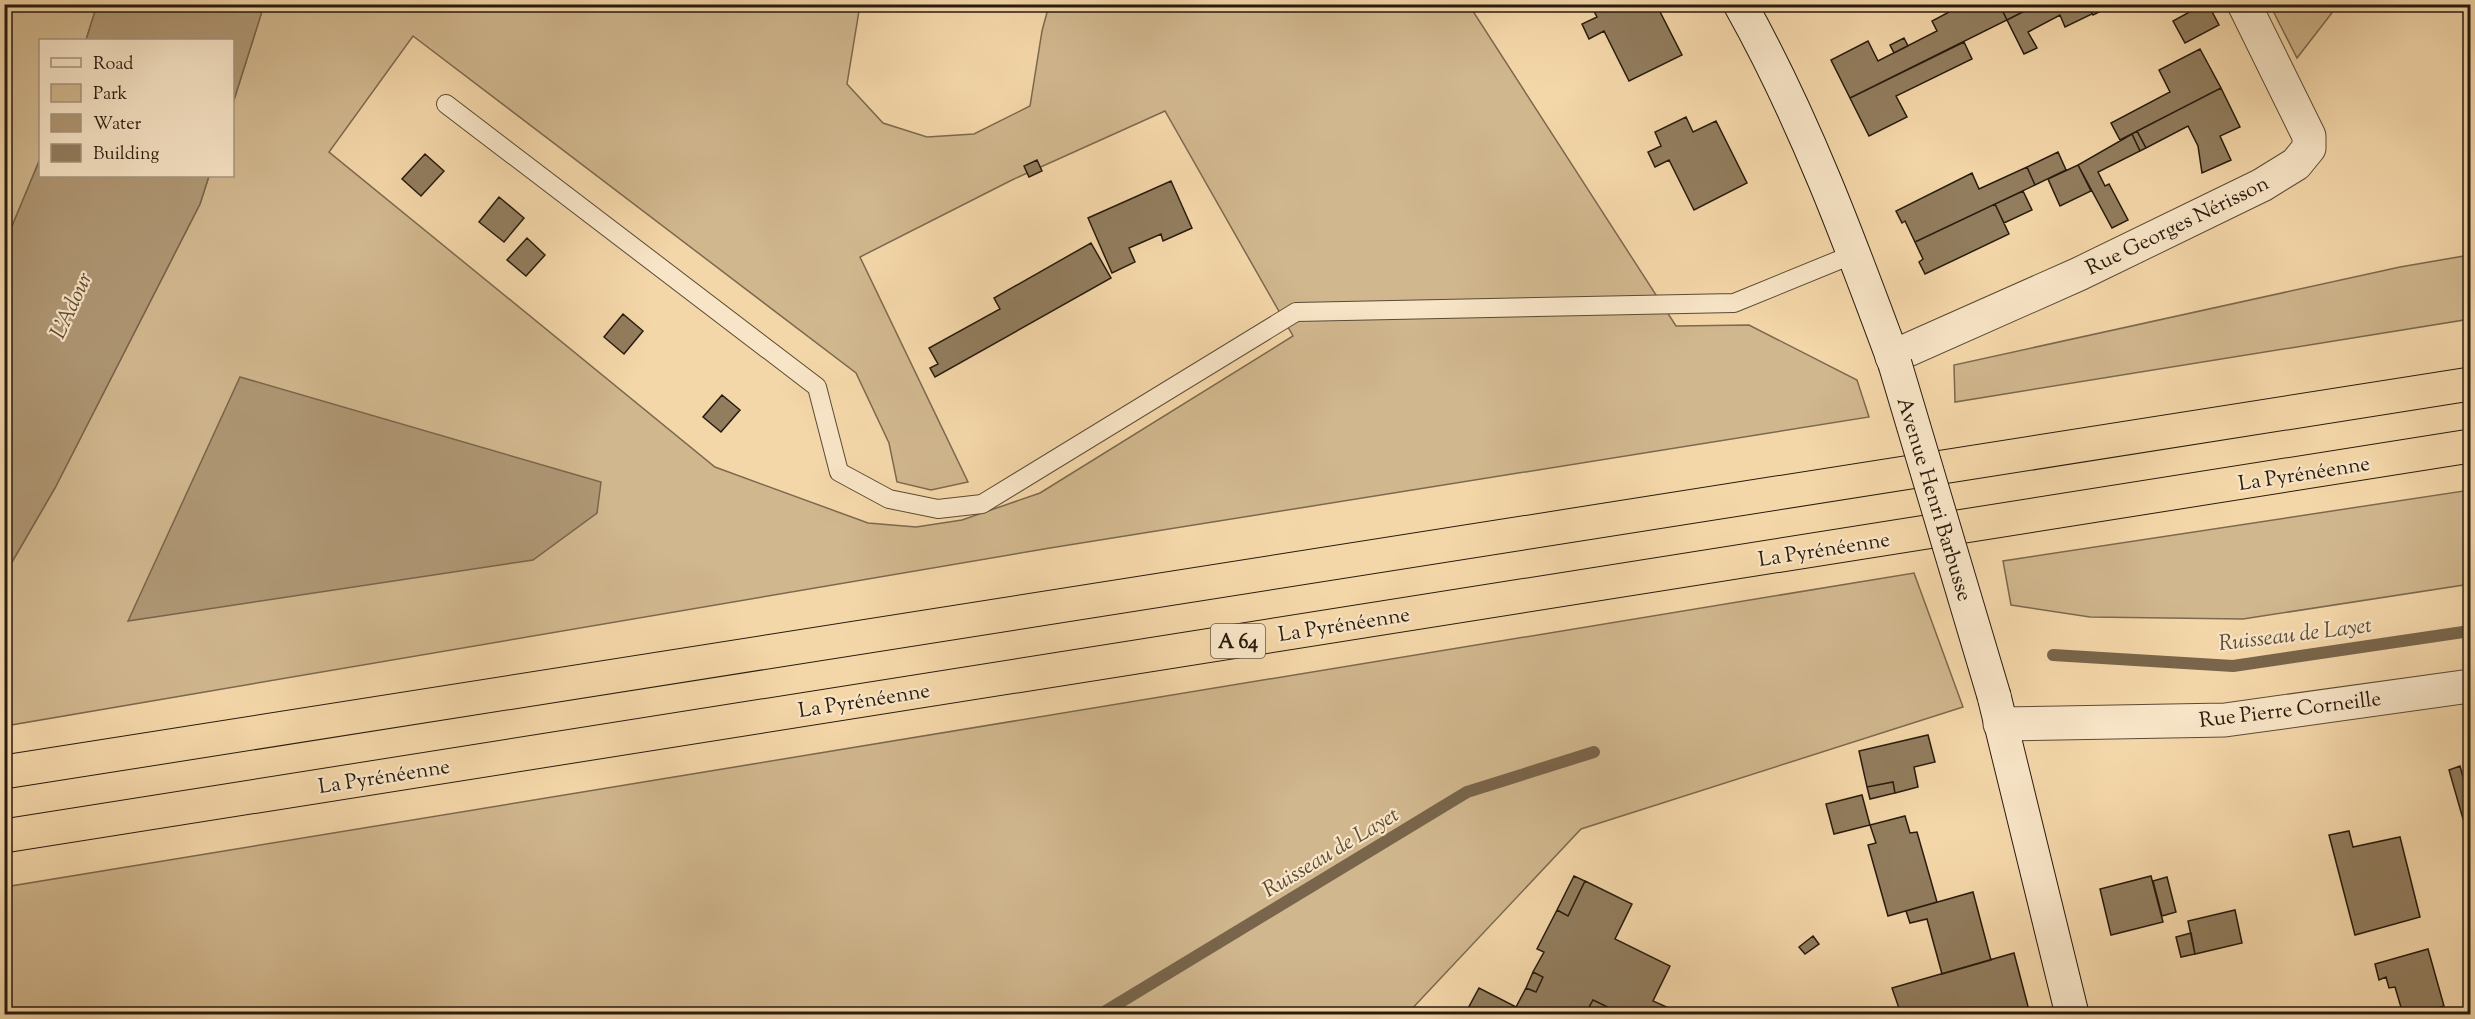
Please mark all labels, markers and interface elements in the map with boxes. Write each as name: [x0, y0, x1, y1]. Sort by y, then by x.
legend: [39, 39, 234, 177]
text: Road: [93, 52, 133, 78]
text: Park: [93, 82, 128, 108]
text: Water: [93, 112, 142, 138]
text: Building: [93, 142, 159, 168]
street label: Rue Georges Nérisson: [2081, 169, 2274, 284]
water label: L'Adour: [43, 267, 102, 345]
street label: Avenue Henri Barbusse: [1888, 394, 1978, 605]
street label: La Pyrénéenne: [2236, 450, 2372, 500]
street label: La Pyrénéenne: [1756, 526, 1892, 576]
street label: La Pyrénéenne: [1276, 601, 1412, 651]
water label: Ruisseau de Layet: [2217, 611, 2374, 661]
road number: A 64: [1211, 624, 1265, 658]
street label: La Pyrénéenne: [796, 677, 932, 727]
street label: Rue Pierre Corneille: [2198, 685, 2383, 737]
street label: La Pyrénéenne: [316, 753, 452, 803]
water label: Ruisseau de Layet: [1257, 800, 1406, 907]

